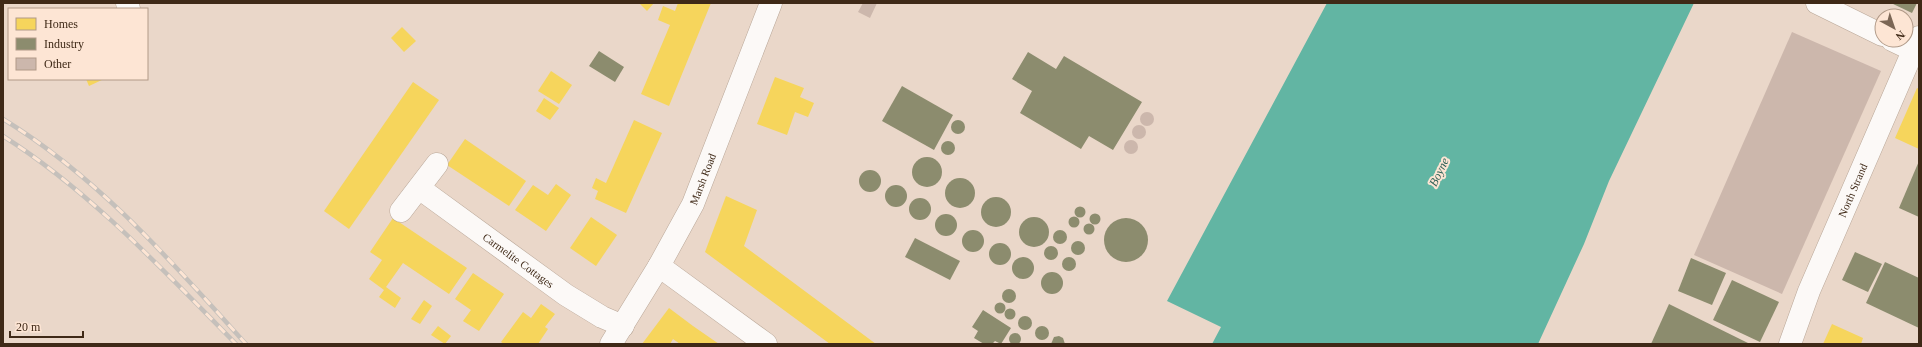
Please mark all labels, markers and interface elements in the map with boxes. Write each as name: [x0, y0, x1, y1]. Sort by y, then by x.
legend: [8, 8, 148, 80]
north arrow: [1874, 8, 1914, 48]
text: Homes: [44, 17, 78, 31]
text: N: [1893, 29, 1907, 43]
text: Industry: [44, 37, 84, 51]
text: Other: [44, 57, 71, 71]
street label: Marsh Road: [687, 151, 718, 206]
water label: Boyne: [1426, 155, 1452, 189]
street label: North Strand: [1836, 161, 1870, 219]
street label: Carmelite Cottages: [481, 231, 556, 290]
scale bar: [10, 313, 83, 339]
text: 20 m: [16, 320, 41, 334]

